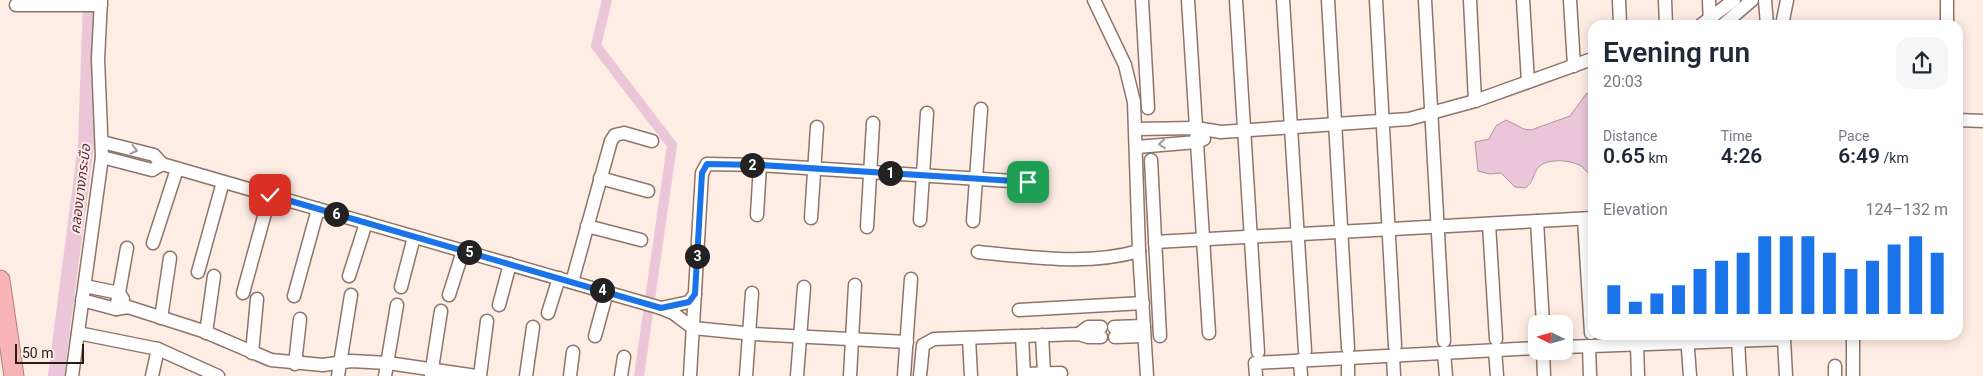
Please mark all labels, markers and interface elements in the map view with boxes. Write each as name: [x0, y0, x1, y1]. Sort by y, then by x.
text: Evening run: [1603, 36, 1750, 69]
button: share: [1896, 37, 1948, 89]
text: 20:03: [1603, 72, 1643, 91]
text: Distance: [1603, 128, 1658, 144]
text: Time: [1721, 128, 1752, 144]
text: Pace: [1838, 128, 1869, 144]
one-way arrow: [1158, 139, 1166, 150]
water label: คลองบางกระบือ: [67, 142, 94, 235]
one-way arrow: [130, 144, 138, 155]
text: 0.65: [1603, 144, 1645, 168]
text: 4:26: [1721, 144, 1762, 168]
text: 6:49: [1838, 144, 1880, 168]
text: km: [1645, 150, 1668, 166]
text: /km: [1880, 150, 1909, 166]
pin: 2: [740, 152, 764, 178]
text: 2: [748, 157, 757, 173]
pin: 1: [878, 160, 902, 186]
pin: [1007, 161, 1049, 203]
text: 1: [886, 165, 895, 181]
icon: arrive: [1014, 168, 1042, 196]
pin: [249, 174, 291, 216]
icon: check: [256, 181, 284, 209]
text: Elevation: [1603, 200, 1668, 219]
text: 124–132 m: [1866, 200, 1948, 219]
pin: 6: [324, 202, 348, 226]
text: 6: [332, 206, 341, 222]
pin: 5: [456, 240, 482, 264]
text: 5: [465, 244, 474, 260]
pin: 3: [684, 244, 710, 268]
text: 3: [693, 248, 702, 264]
pin: 4: [590, 278, 614, 302]
text: 4: [598, 282, 607, 298]
north arrow: [1528, 315, 1572, 360]
map controls: [1528, 315, 1573, 360]
scale bar: [15, 341, 84, 364]
text: 50 m: [22, 345, 54, 361]

